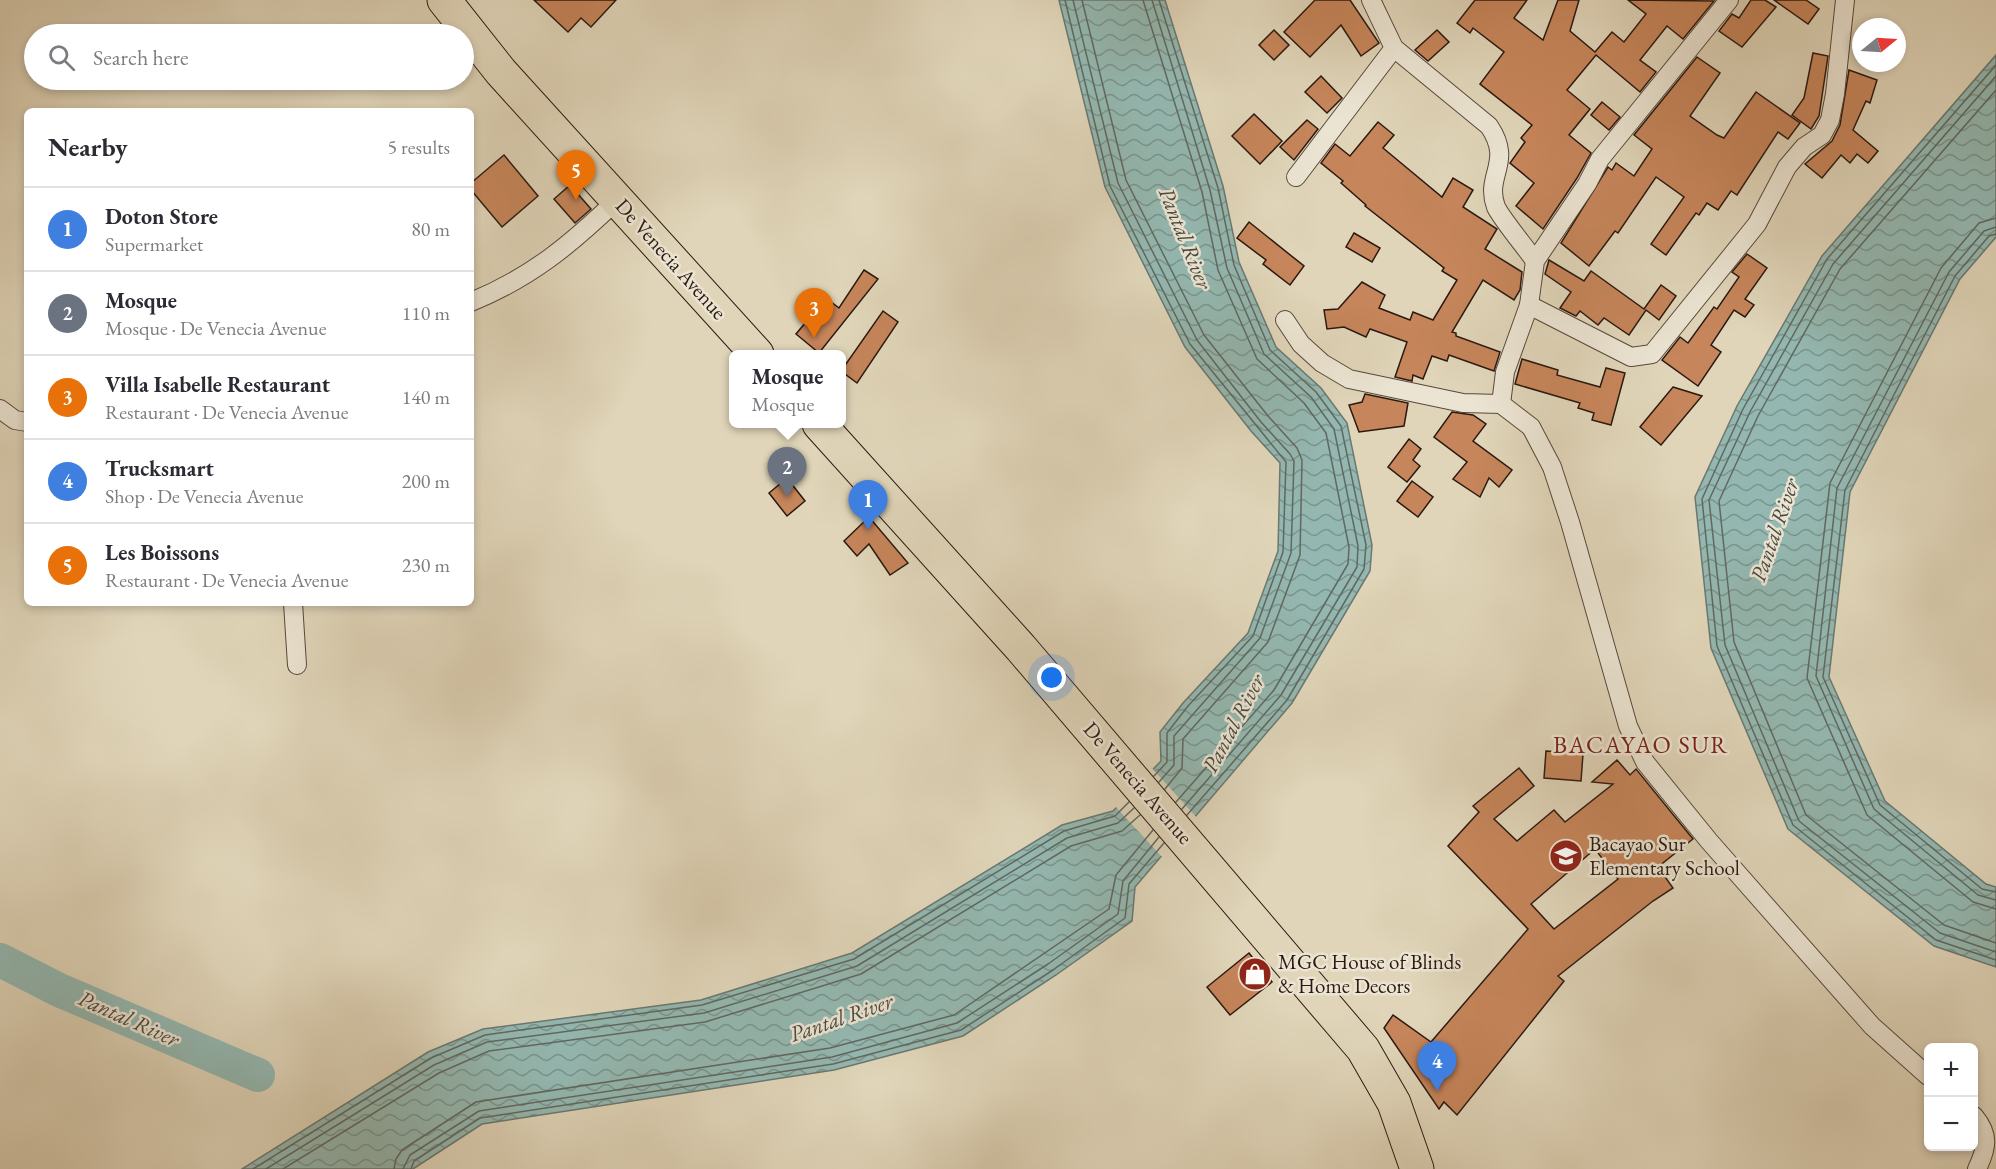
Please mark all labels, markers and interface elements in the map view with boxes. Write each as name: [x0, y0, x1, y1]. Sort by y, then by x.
north arrow: [1852, 18, 1906, 72]
search box: [24, 24, 474, 90]
icon: search: [45, 41, 78, 74]
text: Search here: [93, 43, 188, 72]
text: Nearby: [48, 130, 128, 164]
text: 5 results: [387, 134, 450, 160]
pin: 5: [556, 150, 596, 200]
water label: Pantal River: [1152, 183, 1220, 295]
street label: De Venecia Avenue: [610, 192, 733, 325]
text: Doton Store: [105, 202, 218, 231]
text: 1: [62, 216, 73, 242]
text: 80 m: [411, 216, 450, 242]
text: Supermarket: [105, 231, 203, 257]
text: Mosque: [105, 286, 177, 315]
pin: 3: [794, 288, 834, 338]
text: 2: [62, 300, 73, 326]
text: 110 m: [402, 300, 450, 326]
text: Mosque · De Venecia Avenue: [105, 315, 326, 341]
popup: [729, 350, 846, 428]
text: Mosque: [752, 362, 823, 391]
text: Villa Isabelle Restaurant: [105, 370, 330, 399]
text: 3: [62, 384, 73, 410]
text: 140 m: [402, 384, 450, 410]
text: Mosque: [752, 391, 814, 417]
text: Restaurant · De Venecia Avenue: [105, 399, 349, 425]
pin: 2: [768, 448, 806, 497]
text: Trucksmart: [105, 454, 214, 483]
text: 4: [62, 468, 73, 494]
text: 200 m: [402, 468, 450, 494]
water label: Pantal River: [1743, 473, 1806, 586]
pin: 1: [848, 480, 888, 530]
text: Shop · De Venecia Avenue: [105, 483, 304, 509]
text: Les Boissons: [105, 538, 219, 567]
text: 5: [62, 552, 73, 578]
text: 230 m: [402, 552, 450, 578]
text: Restaurant · De Venecia Avenue: [105, 567, 349, 593]
your location: [1037, 663, 1066, 692]
water label: Pantal River: [1195, 668, 1272, 777]
street label: De Venecia Avenue: [1078, 716, 1199, 850]
district label: BACAYAO SUR: [1553, 729, 1729, 760]
place label: Bacayao Sur Elementary School: [1589, 830, 1740, 881]
school or university icon: Bacayao Sur Elementary School: [1548, 838, 1584, 874]
place label: MGC House of Blinds & Home Decors: [1278, 948, 1461, 999]
shop icon: MGC House of Blinds & Home Decors: [1237, 956, 1273, 992]
water label: Pantal River: [74, 983, 185, 1054]
water label: Pantal River: [786, 986, 898, 1049]
pin: 4: [1418, 1042, 1456, 1091]
map controls: [1924, 1043, 1978, 1151]
button: +: [1924, 1043, 1978, 1097]
button: −: [1924, 1097, 1978, 1151]

